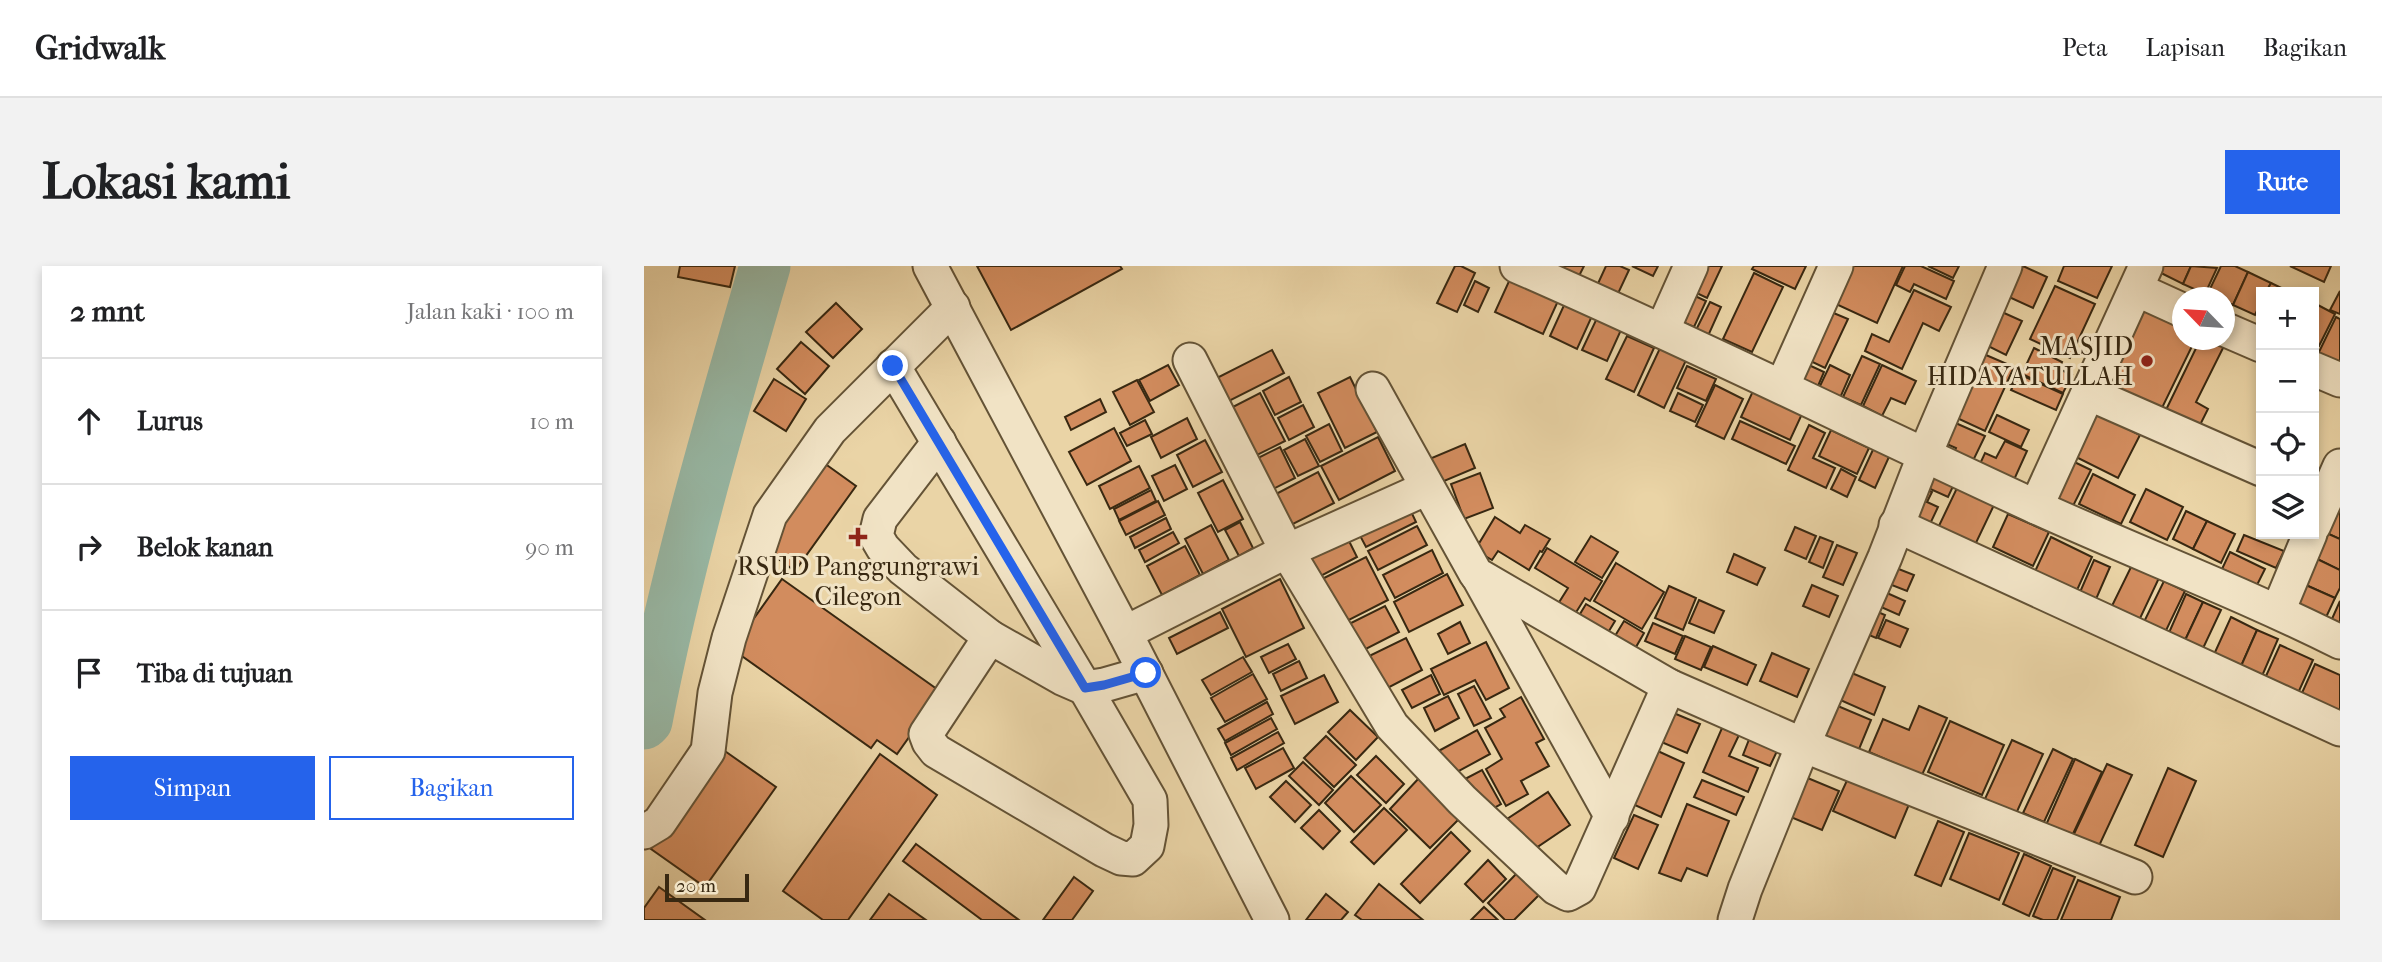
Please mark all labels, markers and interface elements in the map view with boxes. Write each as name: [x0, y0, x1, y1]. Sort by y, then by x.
text: Gridwalk: [35, 29, 165, 68]
text: Peta: [2062, 34, 2107, 62]
text: Lapisan: [2145, 34, 2225, 62]
text: Bagikan: [2263, 34, 2347, 62]
button: Rute: [2225, 150, 2340, 214]
text: Lokasi kami: [42, 153, 290, 211]
north arrow: [2172, 287, 2235, 350]
map controls: [2256, 287, 2319, 539]
button: +: [2256, 287, 2319, 350]
text: 2 mnt: [70, 294, 145, 329]
text: Jalan kaki · 100 m: [407, 298, 574, 325]
place label: MASJID HIDAYATULLAH: [1927, 331, 2133, 392]
route end: [877, 350, 908, 381]
button: −: [2256, 350, 2319, 413]
marker: MASJID HIDAYATULLAH: [2139, 353, 2155, 369]
icon: ahead: [70, 402, 108, 440]
text: Lurus: [137, 406, 203, 437]
text: 10 m: [529, 408, 574, 435]
button: locate: [2256, 413, 2319, 476]
button: layers: [2256, 476, 2319, 539]
marker: RSUD Panggungrawi Cilegon: [848, 527, 868, 547]
icon: right: [70, 528, 108, 566]
text: Belok kanan: [137, 532, 273, 563]
text: 90 m: [525, 534, 574, 561]
place label: RSUD Panggungrawi Cilegon: [737, 551, 979, 612]
icon: arrive: [70, 654, 108, 692]
route start: [1130, 657, 1161, 688]
text: Tiba di tujuan: [137, 658, 293, 689]
button: Simpan: [70, 756, 315, 820]
button: Bagikan: [329, 756, 574, 820]
scale bar: [665, 871, 749, 903]
text: 20 m: [676, 875, 716, 897]

